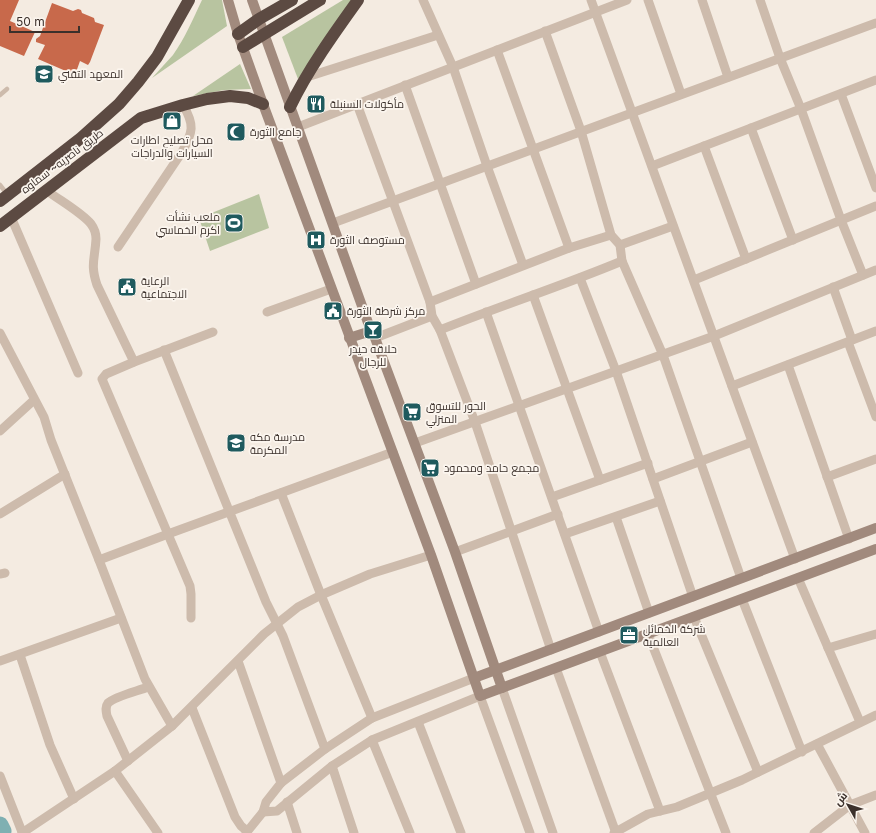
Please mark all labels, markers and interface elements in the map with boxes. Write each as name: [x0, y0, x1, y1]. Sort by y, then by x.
scale bar: [10, 8, 79, 34]
text: 50 m: [16, 14, 45, 29]
school or university icon: المعهد التقني: [33, 63, 55, 85]
place label: المعهد التقني: [58, 67, 123, 83]
restaurant icon: مأكولات السنبلة: [305, 93, 327, 115]
place label: مأكولات السنبلة: [330, 97, 404, 111]
shop icon: محل تصليح اطارات السيارات والدراجات: [161, 110, 183, 132]
mosque icon: جامع الثورة: [225, 121, 247, 143]
place label: جامع الثورة: [250, 125, 301, 140]
street label: طريق ناصريه~ سماوه: [18, 126, 106, 196]
place label: محل تصليح اطارات السيارات والدراجات: [131, 133, 213, 160]
place label: ملعب نشأت اكرم الخماسي: [156, 210, 220, 238]
sports icon: ملعب نشأت اكرم الخماسي: [223, 212, 245, 234]
hospital icon: مستوصف الثورة: [305, 229, 327, 251]
place label: مستوصف الثورة: [330, 233, 405, 247]
place label: الرعاية الاجتماعية: [141, 274, 187, 301]
public building icon: الرعاية الاجتماعية: [116, 276, 138, 298]
public building icon: مركز شرطة الثورة: [322, 300, 344, 322]
place label: مركز شرطة الثورة: [347, 304, 425, 318]
bar icon: حلاقه حيدر للرجال: [362, 319, 384, 341]
place label: حلاقه حيدر للرجال: [348, 342, 397, 369]
place label: الحور للتسوق المنزلي: [426, 399, 486, 428]
supermarket icon: الحور للتسوق المنزلي: [401, 401, 423, 423]
place label: مدرسة مكه المكرمة: [250, 430, 305, 457]
school or university icon: مدرسة مكه المكرمة: [225, 432, 247, 454]
supermarket icon: مجمع حامد ومحمود: [419, 457, 441, 479]
place label: مجمع حامد ومحمود: [444, 461, 539, 476]
place label: شركة الخمائل العالمية: [643, 622, 705, 649]
office icon: شركة الخمائل العالمية: [618, 624, 640, 646]
north arrow: [828, 785, 868, 825]
text: ش: [830, 789, 850, 809]

